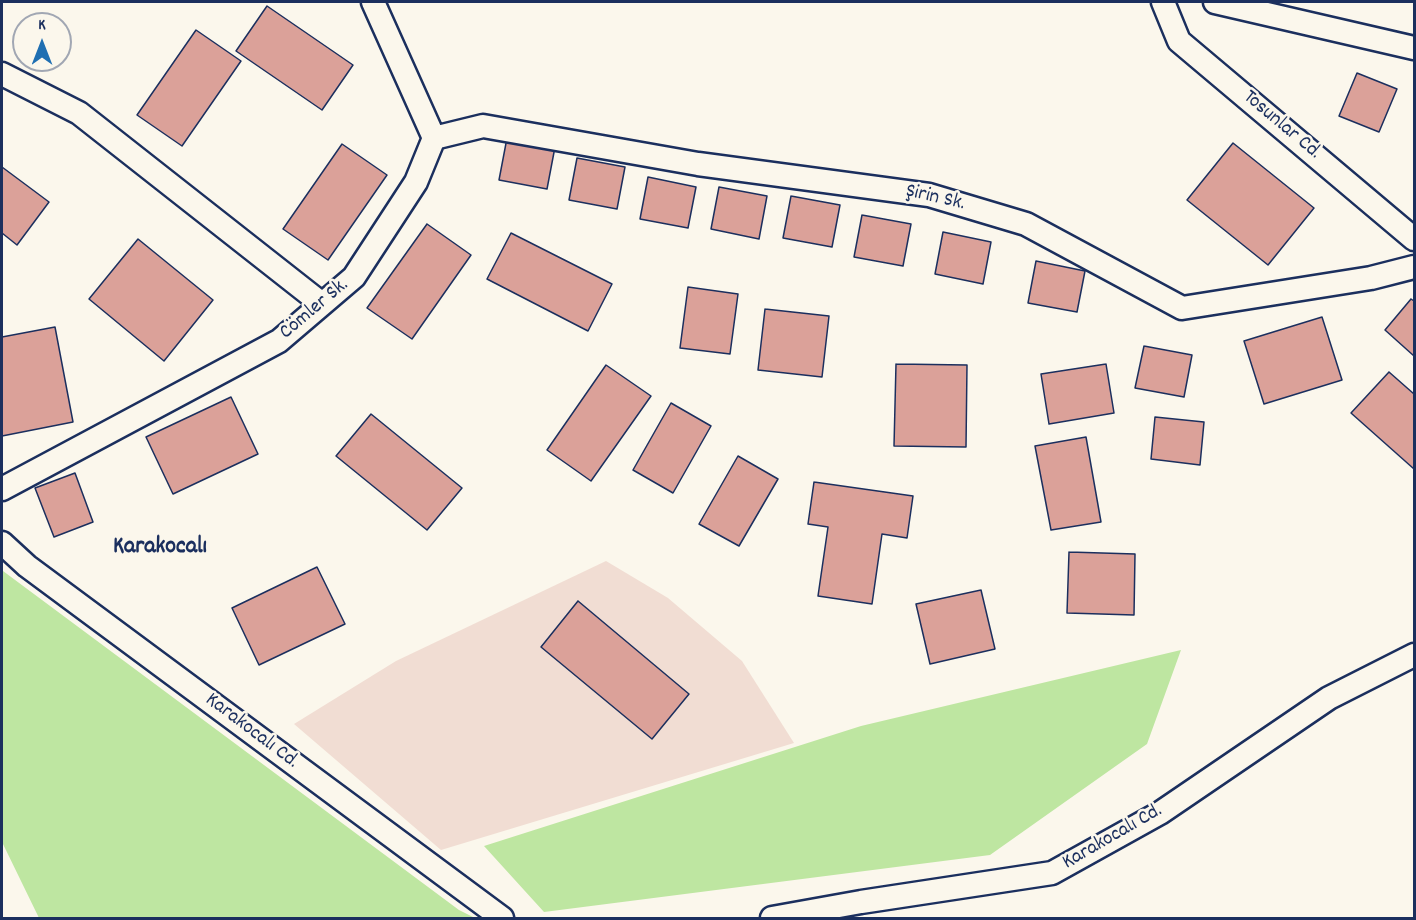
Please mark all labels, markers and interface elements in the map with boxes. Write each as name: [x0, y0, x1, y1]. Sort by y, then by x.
north arrow: [12, 12, 72, 72]
text: K: [38, 14, 46, 37]
street label: Tosunlar Cd.: [1237, 86, 1325, 166]
street label: Şirin Sk.: [903, 180, 967, 218]
street label: Cömler Sk.: [275, 274, 355, 346]
district label: Karakocalı: [113, 535, 207, 563]
street label: Karakocalı Cd.: [199, 689, 303, 775]
street label: Karakocalı Cd.: [1059, 799, 1167, 877]

